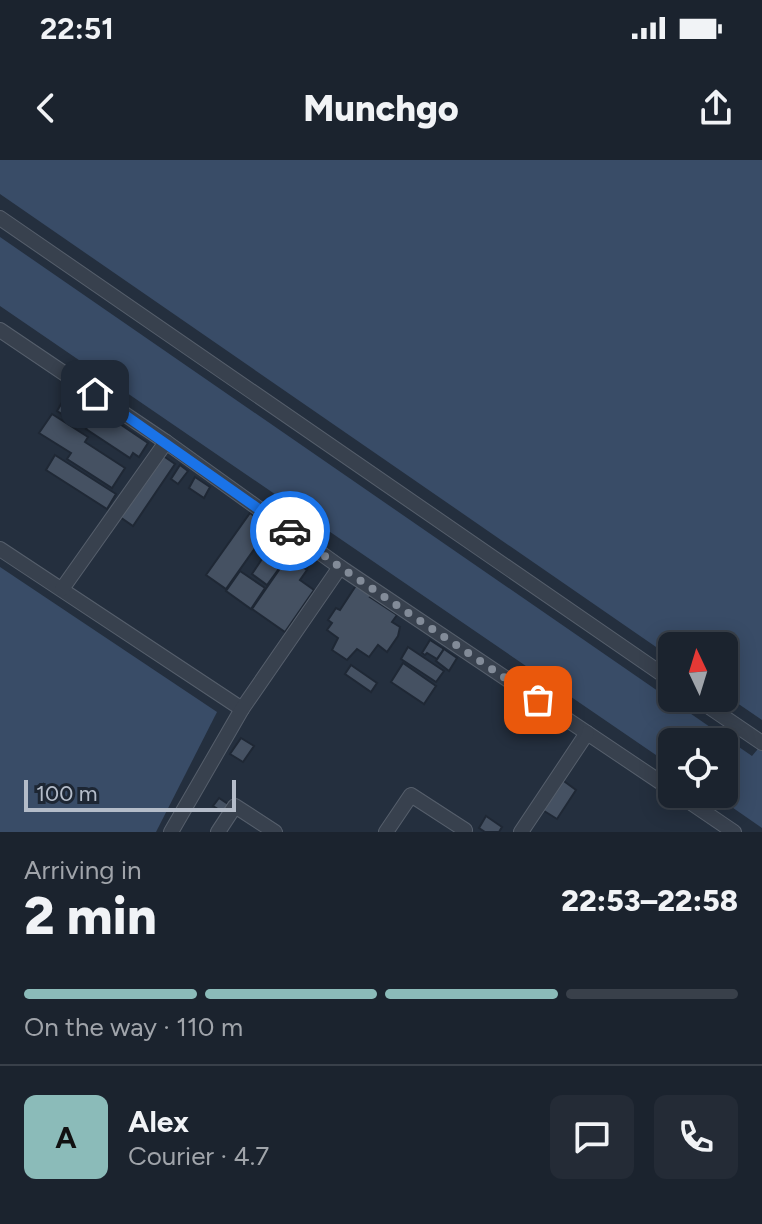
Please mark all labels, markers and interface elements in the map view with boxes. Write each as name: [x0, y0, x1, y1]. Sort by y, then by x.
text: 22:51: [40, 10, 114, 47]
icon: back: [24, 86, 68, 130]
icon: share: [694, 86, 738, 130]
text: Munchgo: [303, 87, 459, 130]
pin: [61, 360, 129, 428]
icon: home: [73, 372, 117, 416]
courier: [250, 491, 330, 571]
icon: car: [268, 509, 312, 553]
north arrow: [658, 632, 738, 712]
map controls: [658, 632, 738, 808]
pin: [504, 666, 572, 734]
icon: bag: [516, 678, 560, 722]
button: locate: [658, 728, 738, 808]
scale bar: [24, 776, 236, 812]
text: 100 m: [36, 780, 97, 807]
text: Arriving in: [24, 854, 142, 886]
text: 22:53–22:58: [561, 882, 738, 919]
text: 2 min: [24, 885, 157, 947]
text: On the way · 110 m: [24, 1011, 243, 1043]
button: chat: [550, 1095, 634, 1179]
button: phone: [654, 1095, 738, 1179]
text: Alex: [128, 1103, 189, 1140]
text: A: [55, 1119, 77, 1156]
text: Courier · 4.7: [128, 1140, 269, 1172]

